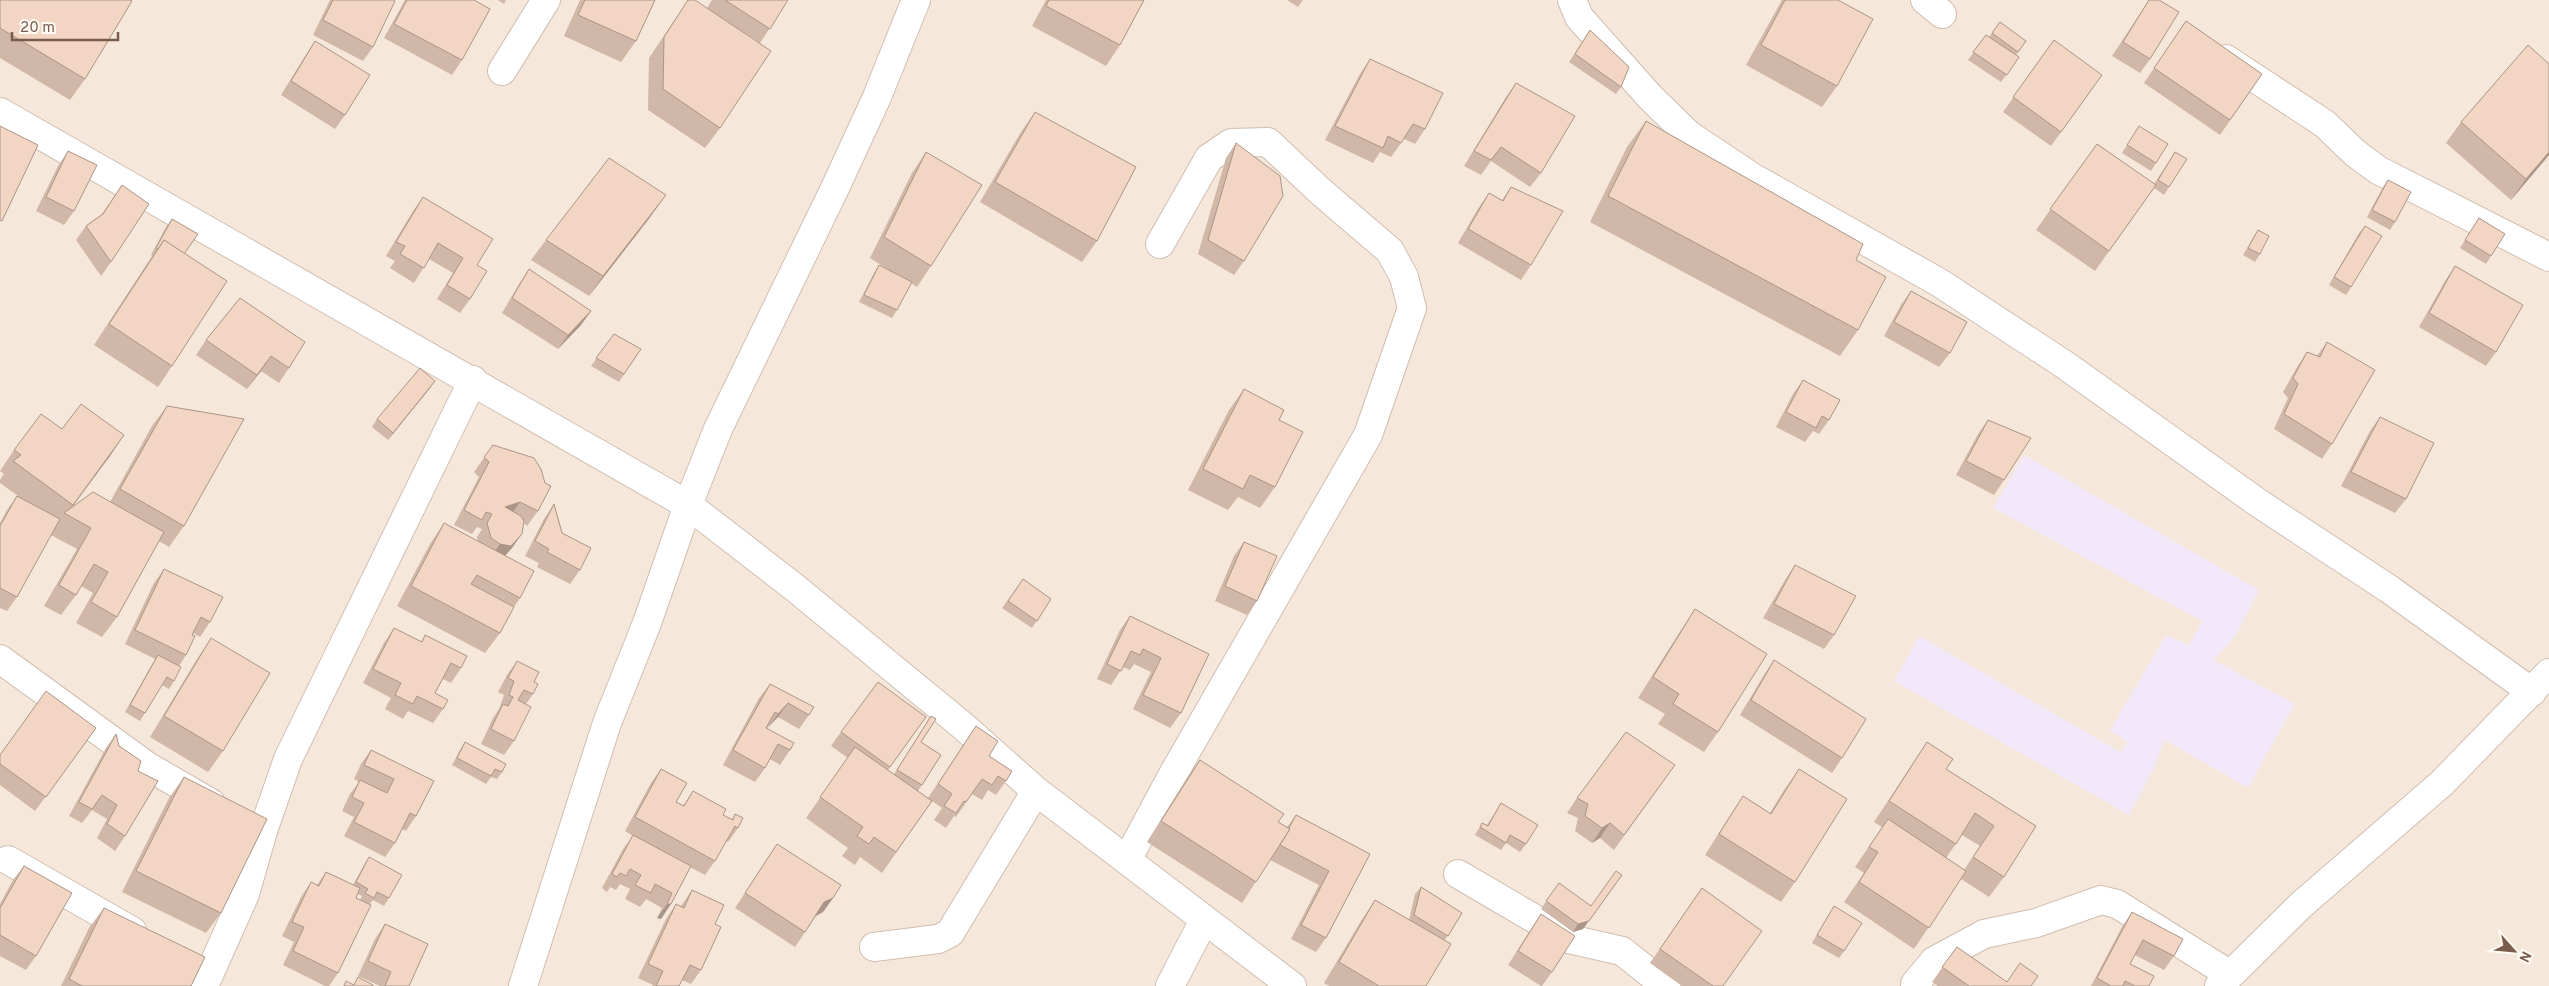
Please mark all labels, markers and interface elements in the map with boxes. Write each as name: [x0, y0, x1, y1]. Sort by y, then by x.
scale bar: [12, 10, 119, 42]
text: 20 m: [20, 19, 55, 38]
north arrow: [2489, 926, 2539, 976]
text: N: [2514, 948, 2534, 965]

